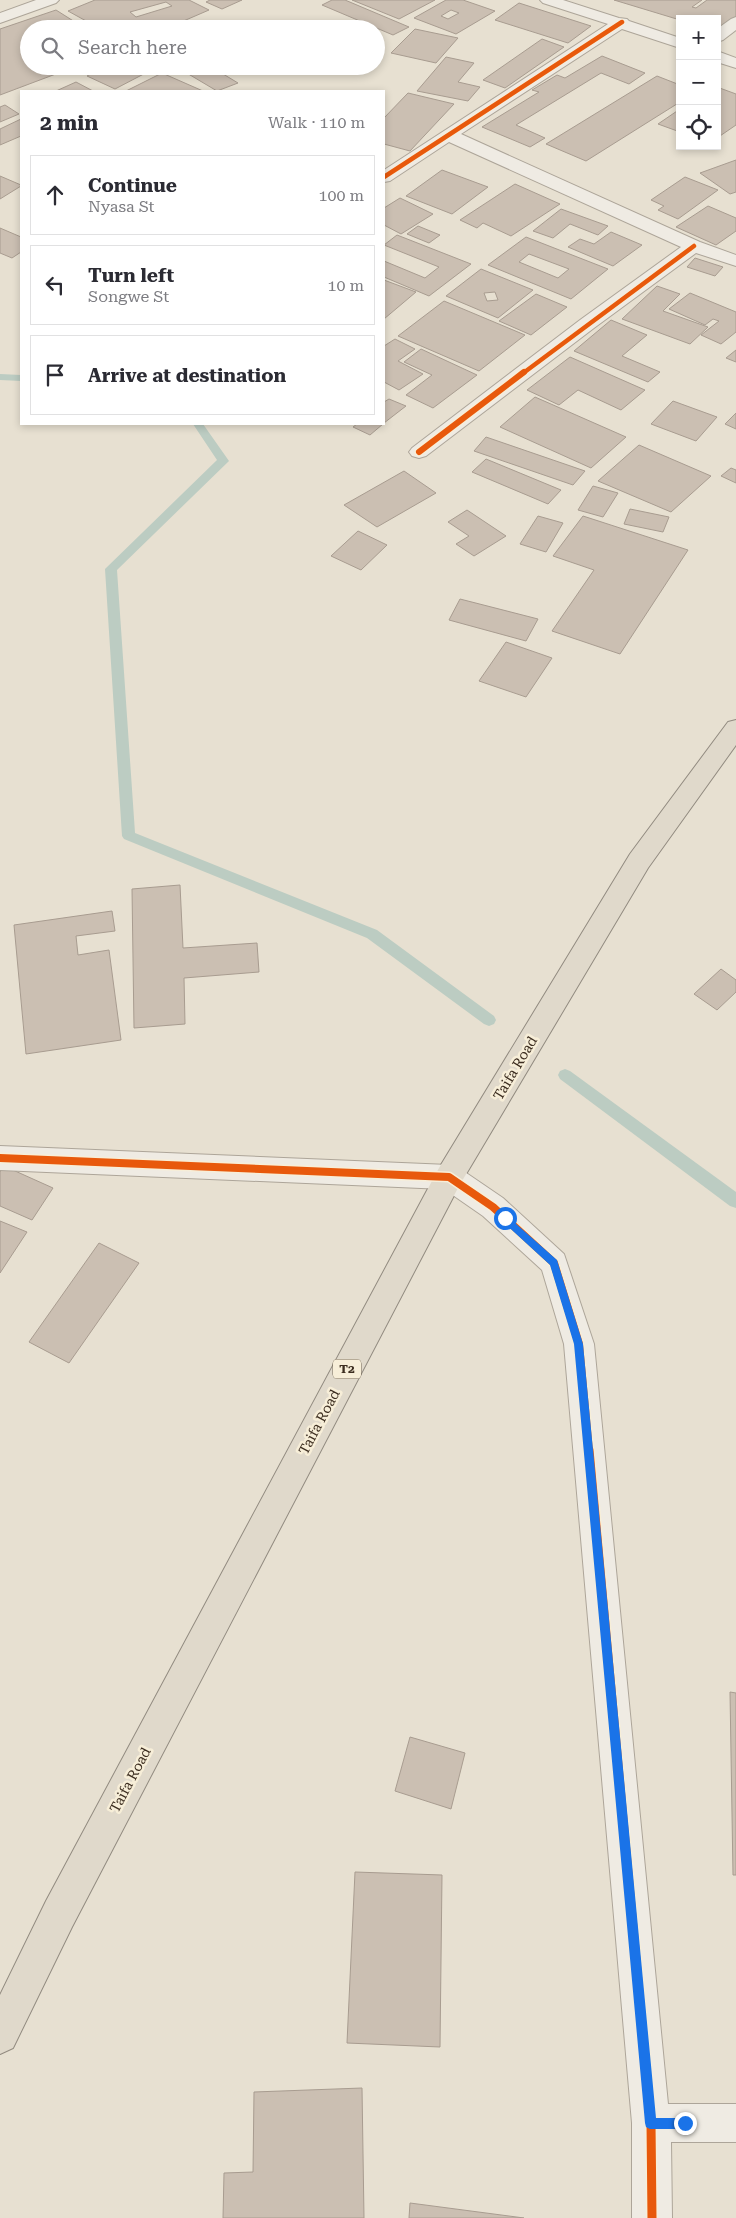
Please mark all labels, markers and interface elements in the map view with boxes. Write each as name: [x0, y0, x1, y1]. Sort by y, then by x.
map controls: [676, 15, 721, 150]
button: +: [676, 15, 721, 60]
search box: [20, 20, 385, 75]
icon: search: [38, 34, 66, 62]
text: Search here: [78, 36, 187, 59]
button: −: [676, 60, 721, 105]
button: locate: [676, 105, 721, 150]
text: 2 min: [40, 111, 98, 135]
text: Walk · 110 m: [268, 113, 365, 132]
text: Continue: [88, 174, 177, 197]
icon: ahead: [41, 181, 69, 209]
text: 100 m: [318, 186, 364, 205]
text: Nyasa St: [88, 197, 155, 216]
text: Turn left: [88, 264, 174, 287]
icon: left: [41, 271, 69, 299]
text: 10 m: [327, 276, 364, 295]
text: Songwe St: [88, 287, 169, 306]
icon: arrive: [41, 361, 69, 389]
text: Arrive at destination: [88, 364, 286, 387]
street label: Taifa Road: [490, 1033, 540, 1103]
route start: [494, 1207, 517, 1230]
road number: T2: [333, 1360, 361, 1378]
street label: Taifa Road: [295, 1387, 343, 1457]
street label: Taifa Road: [106, 1745, 154, 1815]
route end: [674, 2112, 697, 2135]

